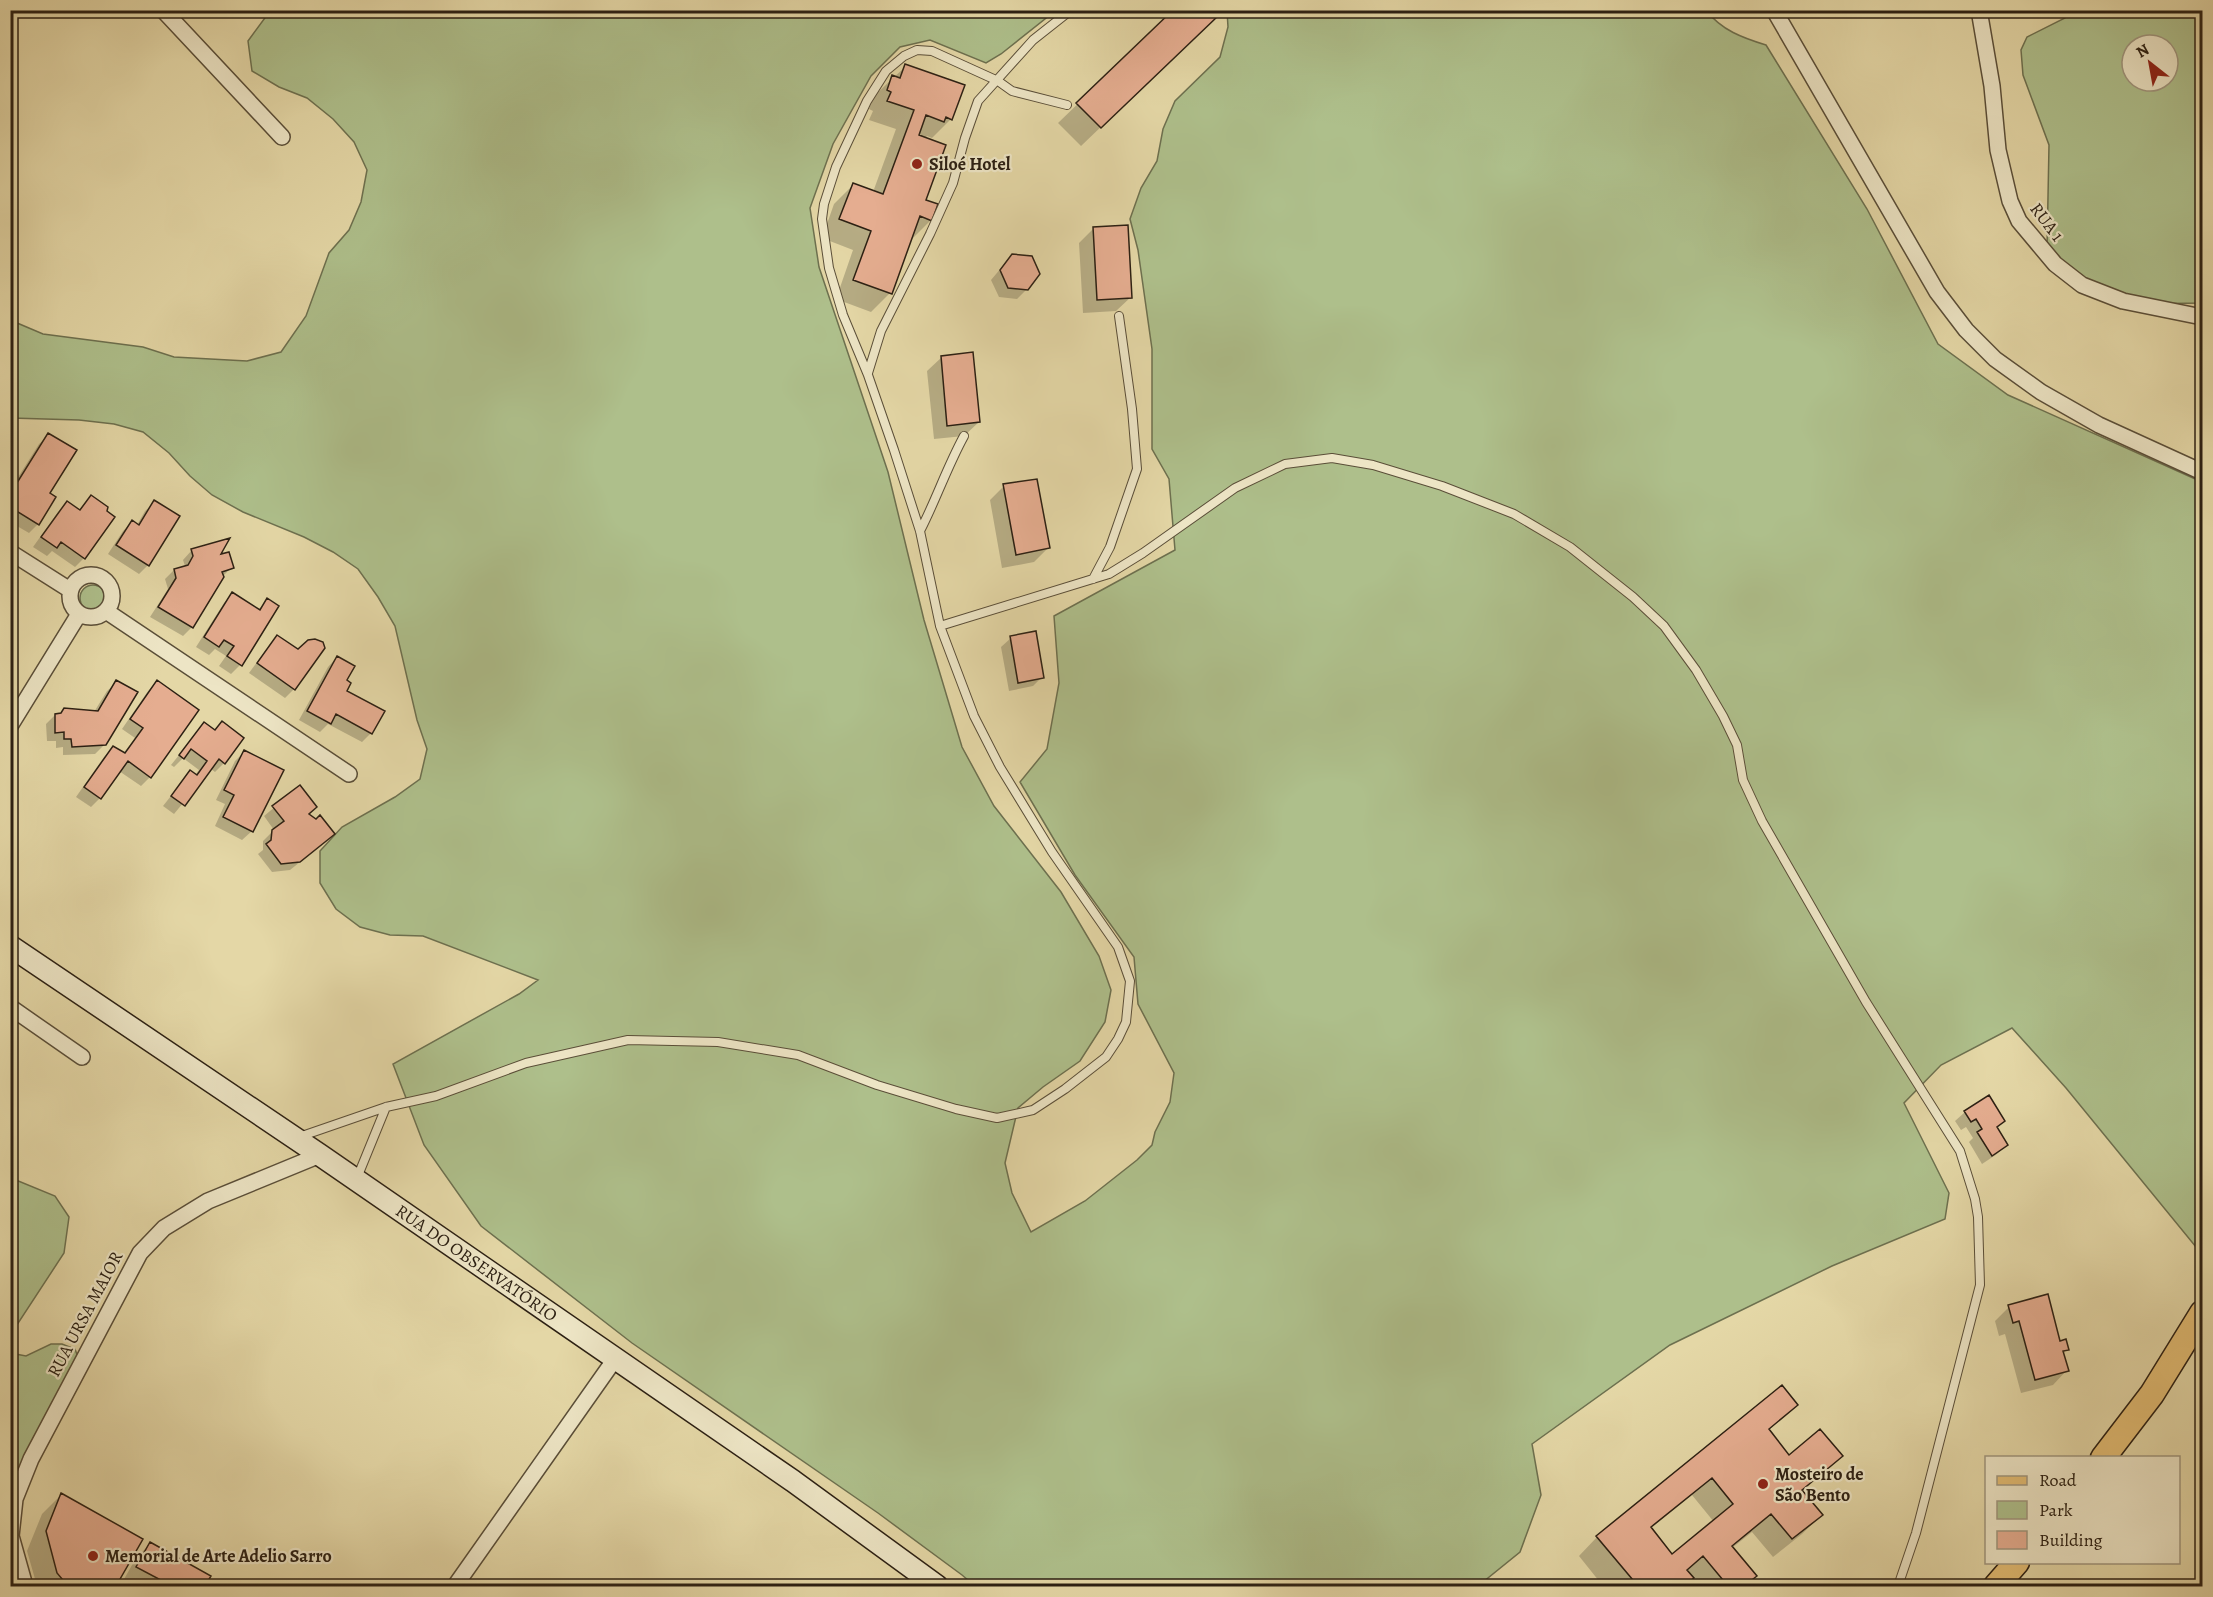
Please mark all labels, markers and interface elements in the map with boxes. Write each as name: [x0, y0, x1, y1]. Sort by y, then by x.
north arrow: [2120, 33, 2180, 93]
text: N: [2132, 38, 2154, 63]
place label: Siloé Hotel: [929, 152, 1011, 176]
marker: Siloé Hotel: [910, 157, 924, 171]
street label: RUA 1: [2024, 198, 2070, 246]
street label: RUA DO OBSERVATÓRIO: [391, 1199, 562, 1327]
street label: RUA URSA MAIOR: [42, 1247, 128, 1381]
legend: [1985, 1456, 2180, 1564]
place label: Mosteiro de São Bento: [1775, 1462, 1864, 1507]
text: Road: [2039, 1468, 2077, 1492]
marker: Mosteiro de São Bento: [1756, 1477, 1770, 1491]
text: Park: [2039, 1498, 2073, 1522]
text: Building: [2039, 1528, 2103, 1552]
place label: Memorial de Arte Adelio Sarro: [105, 1544, 332, 1568]
marker: Memorial de Arte Adelio Sarro: [86, 1549, 100, 1563]

